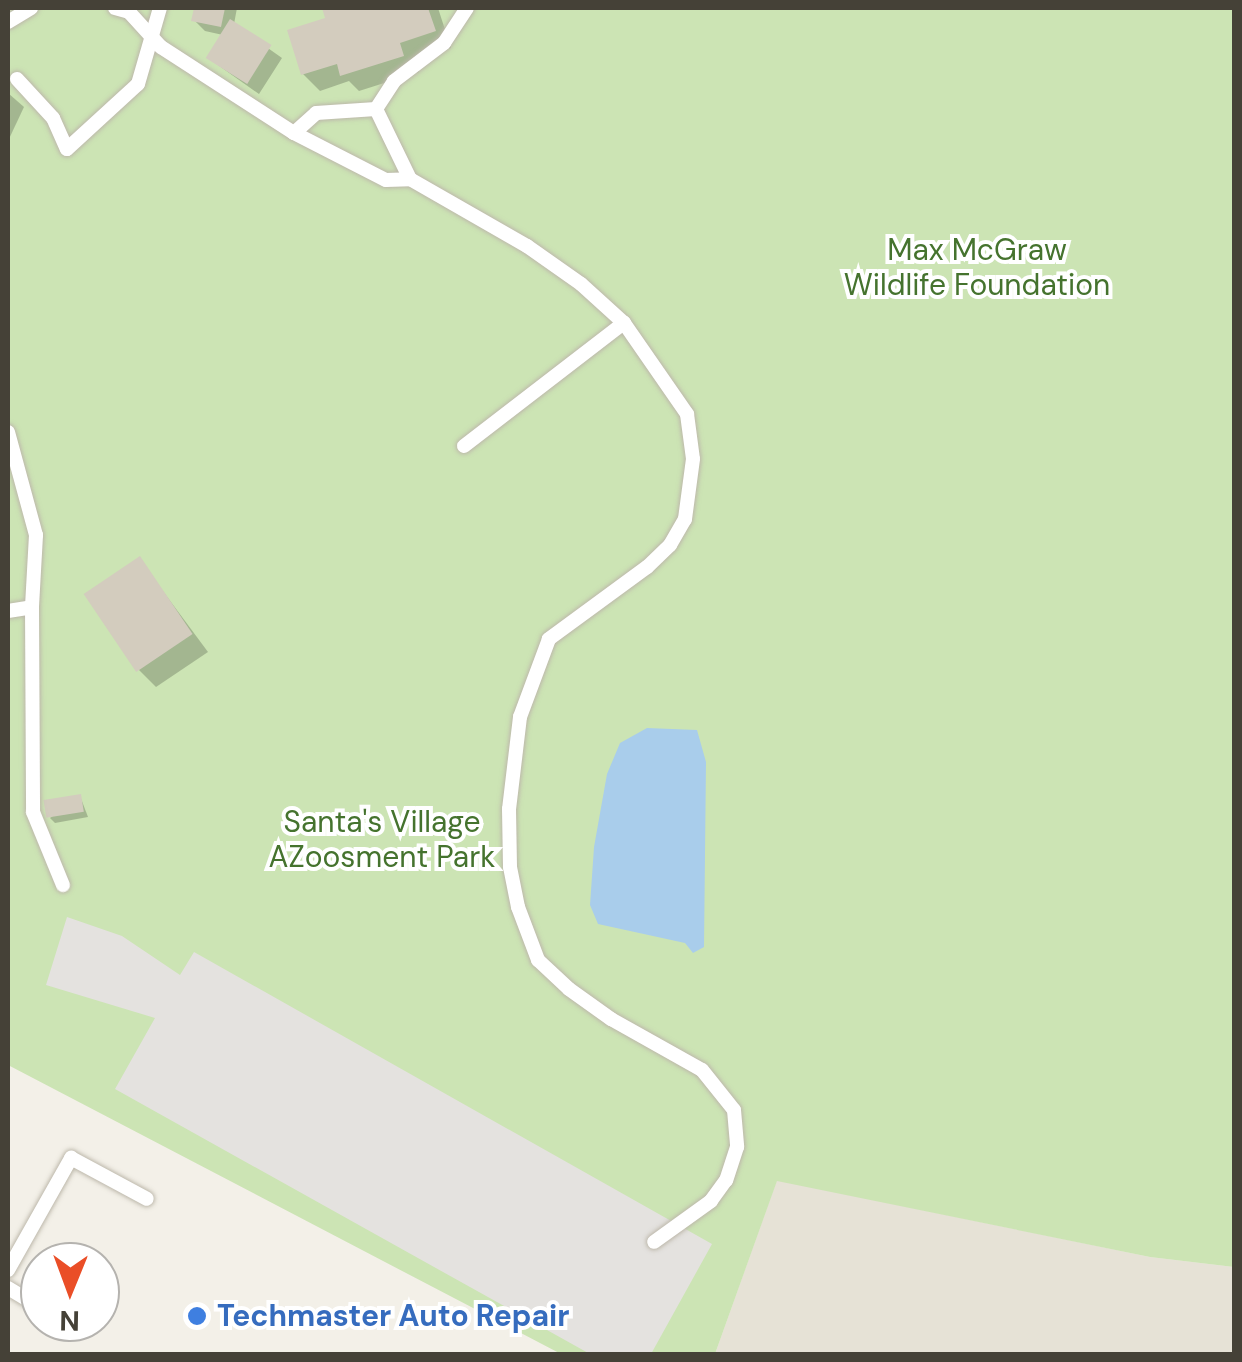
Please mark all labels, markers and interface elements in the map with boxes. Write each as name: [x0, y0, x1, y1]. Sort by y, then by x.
park label: Max McGraw Wildlife Foundation: [844, 232, 1110, 302]
park label: Santa's Village AZoosment Park: [269, 804, 495, 874]
north arrow: [20, 1242, 120, 1342]
place label: Techmaster Auto Repair: [217, 1298, 570, 1334]
text: N: [59, 1302, 80, 1339]
marker: Techmaster Auto Repair: [186, 1305, 208, 1327]

